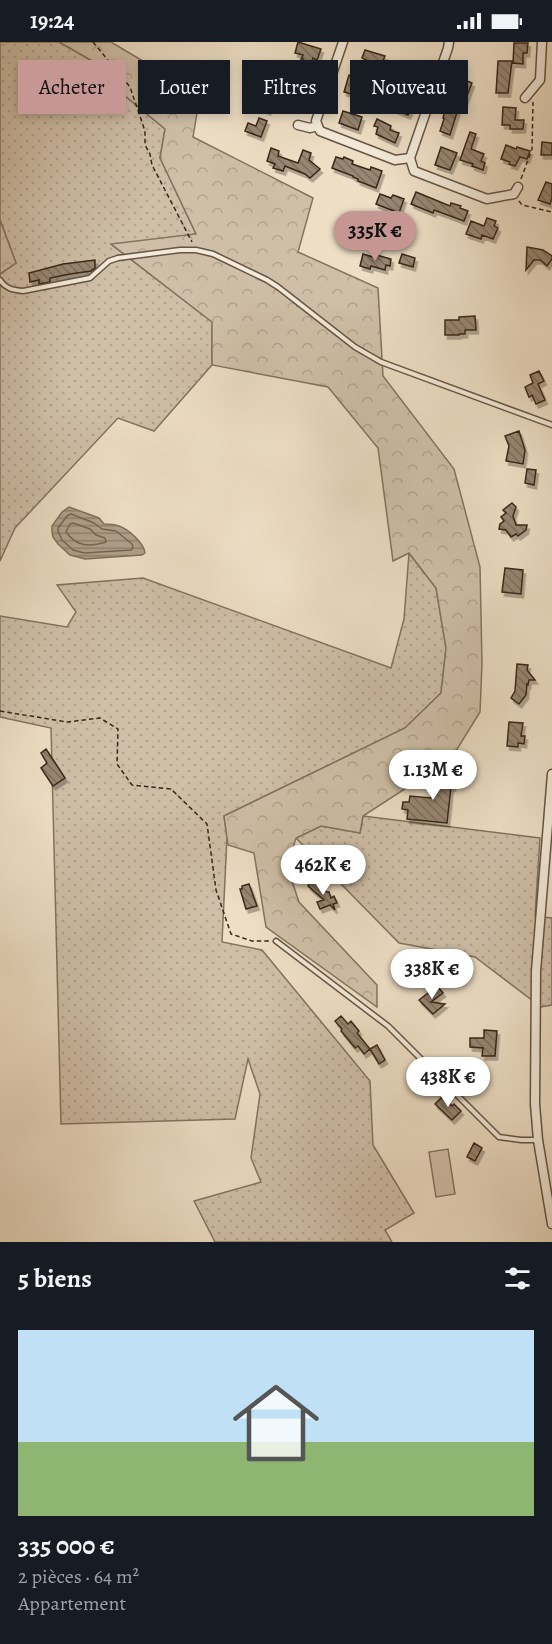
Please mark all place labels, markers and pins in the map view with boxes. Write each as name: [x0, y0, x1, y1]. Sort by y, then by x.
pin: 335K €: [326, 211, 424, 262]
pin: 1.13M €: [378, 750, 488, 801]
pin: 462K €: [274, 845, 372, 896]
pin: 338K €: [383, 949, 481, 1000]
pin: 438K €: [399, 1057, 497, 1108]

